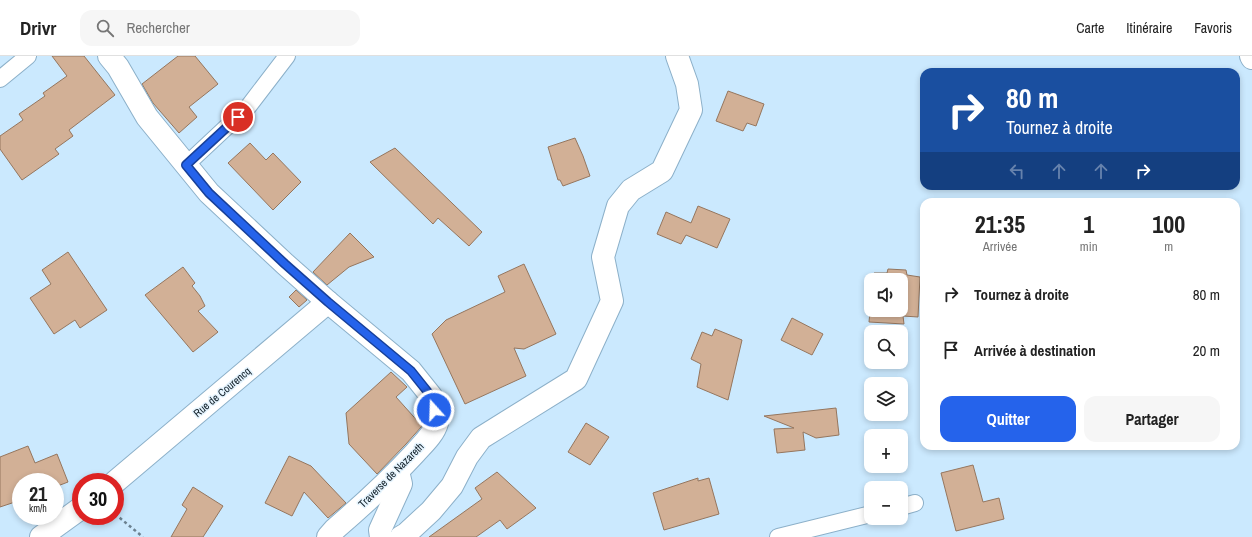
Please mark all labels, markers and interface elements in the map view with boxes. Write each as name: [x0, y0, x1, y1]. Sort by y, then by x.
search box: [80, 10, 360, 46]
text: Drivr: [20, 15, 56, 41]
icon: search: [94, 17, 116, 39]
text: Rechercher: [126, 17, 190, 38]
text: Carte: [1076, 19, 1104, 37]
text: Itinéraire: [1126, 19, 1172, 37]
text: Favoris: [1194, 19, 1232, 37]
text: 80 m: [1006, 79, 1058, 117]
icon: right: [940, 84, 992, 136]
pin: [221, 100, 255, 134]
icon: arrive: [227, 106, 249, 128]
text: Tournez à droite: [1006, 115, 1113, 140]
icon: left: [1006, 160, 1028, 182]
icon: ahead: [1048, 160, 1070, 182]
icon: ahead: [1090, 160, 1112, 182]
icon: right: [1132, 160, 1154, 182]
text: 21:35: [975, 208, 1025, 240]
text: 1: [1083, 208, 1094, 240]
text: 100: [1152, 208, 1185, 240]
text: Arrivée: [983, 238, 1017, 255]
text: min: [1080, 238, 1098, 255]
text: m: [1164, 238, 1173, 255]
map controls: [864, 273, 908, 525]
button: sound: [864, 273, 908, 317]
icon: right: [940, 283, 962, 305]
text: Tournez à droite: [974, 284, 1069, 305]
text: 80 m: [1193, 284, 1220, 305]
button: search: [864, 325, 908, 369]
icon: arrive: [940, 339, 962, 361]
text: Arrivée à destination: [974, 340, 1096, 361]
text: 20 m: [1193, 340, 1220, 361]
street label: Rue de Courencq: [190, 364, 254, 420]
button: layers: [864, 377, 908, 421]
position arrow: [413, 389, 455, 431]
button: Quitter: [940, 396, 1076, 442]
button: Partager: [1084, 396, 1220, 442]
button: +: [864, 429, 908, 473]
street label: Traverse de Nazareth: [355, 439, 427, 511]
speed limit sign: 30: [72, 473, 124, 525]
text: 21: [29, 480, 47, 507]
button: −: [864, 481, 908, 525]
text: km/h: [29, 502, 47, 515]

